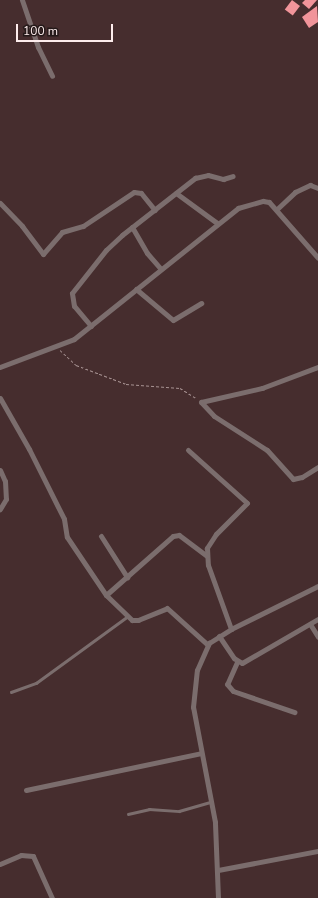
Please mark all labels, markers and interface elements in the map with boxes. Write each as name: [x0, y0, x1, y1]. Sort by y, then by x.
scale bar: [18, 16, 115, 42]
text: 100 m: [23, 23, 58, 39]

